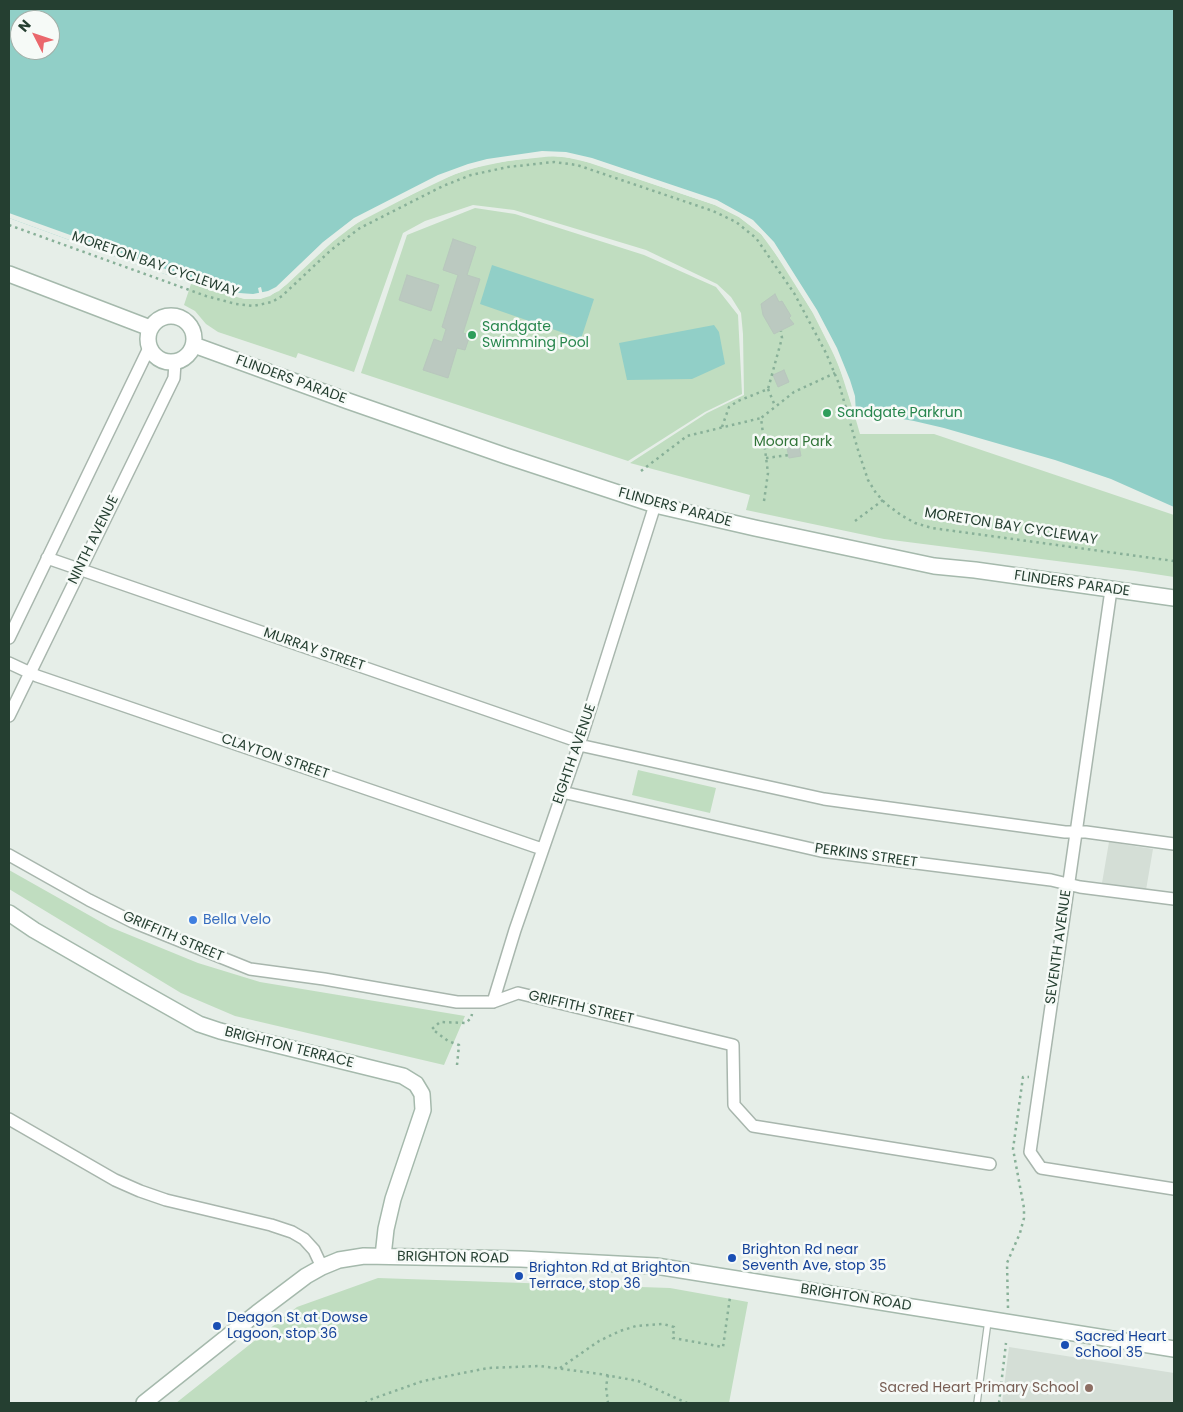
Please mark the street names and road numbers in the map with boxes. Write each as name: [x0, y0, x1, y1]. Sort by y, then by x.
street label: MORETON BAY CYCLEWAY: [69, 229, 241, 301]
street label: FLINDERS PARADE: [233, 352, 349, 408]
street label: FLINDERS PARADE: [617, 485, 733, 531]
street label: NINTH AVENUE: [65, 493, 123, 587]
street label: MORETON BAY CYCLEWAY: [923, 505, 1099, 549]
street label: FLINDERS PARADE: [1013, 568, 1131, 600]
street label: MURRAY STREET: [261, 625, 367, 675]
street label: EIGHTH AVENUE: [550, 702, 600, 806]
street label: CLAYTON STREET: [219, 731, 331, 783]
street label: PERKINS STREET: [814, 840, 918, 872]
street label: SEVENTH AVENUE: [1043, 889, 1075, 1005]
street label: GRIFFITH STREET: [120, 908, 226, 966]
street label: GRIFFITH STREET: [527, 988, 635, 1028]
street label: BRIGHTON TERRACE: [223, 1024, 355, 1072]
street label: BRIGHTON ROAD: [397, 1249, 509, 1267]
street label: BRIGHTON ROAD: [799, 1281, 913, 1315]

